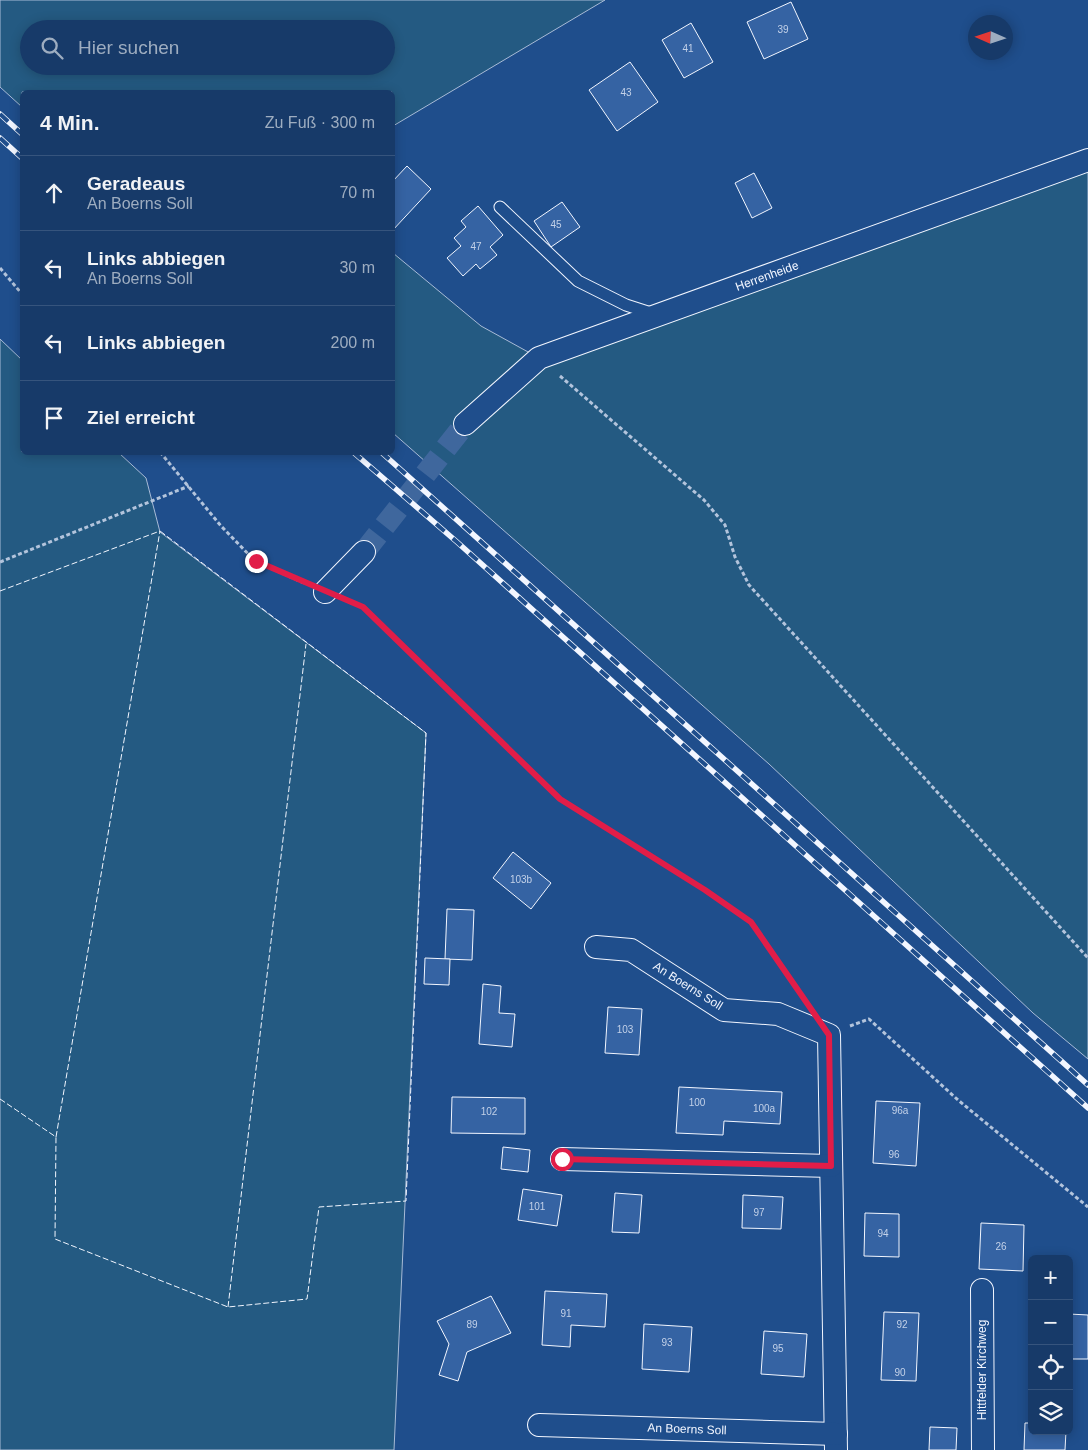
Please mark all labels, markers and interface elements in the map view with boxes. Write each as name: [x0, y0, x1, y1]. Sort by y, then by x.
north arrow: [968, 15, 1013, 60]
search box: [20, 20, 395, 75]
house number: 39: [777, 24, 789, 35]
icon: search: [38, 34, 66, 62]
text: Hier suchen: [78, 37, 179, 58]
house number: 41: [682, 43, 694, 54]
house number: 43: [620, 87, 632, 98]
text: 4 Min.: [40, 111, 100, 134]
text: Zu Fuß · 300 m: [265, 114, 375, 131]
text: Geradeaus: [87, 173, 185, 194]
icon: ahead: [40, 179, 68, 207]
text: 70 m: [339, 184, 375, 201]
text: An Boerns Soll: [87, 195, 193, 212]
house number: 45: [550, 219, 562, 230]
house number: 47: [470, 241, 482, 252]
text: Links abbiegen: [87, 248, 225, 269]
icon: left: [40, 254, 68, 282]
street label: Herrenheide: [734, 258, 801, 294]
text: 30 m: [339, 259, 375, 276]
text: An Boerns Soll: [87, 270, 193, 287]
icon: left: [40, 329, 68, 357]
text: Links abbiegen: [87, 332, 225, 353]
text: 200 m: [331, 334, 375, 351]
icon: arrive: [40, 404, 68, 432]
text: Ziel erreicht: [87, 407, 195, 428]
route end: [245, 550, 268, 573]
house number: 103b: [510, 874, 533, 885]
street label: An Boerns Soll: [651, 959, 725, 1013]
house number: 103: [617, 1024, 634, 1035]
house number: 100: [689, 1097, 706, 1108]
house number: 100a: [753, 1103, 776, 1114]
house number: 96a: [892, 1105, 909, 1116]
house number: 102: [481, 1106, 498, 1117]
route start: [551, 1148, 574, 1171]
house number: 96: [888, 1149, 900, 1160]
house number: 101: [529, 1201, 546, 1212]
house number: 97: [753, 1207, 765, 1218]
house number: 94: [877, 1228, 889, 1239]
house number: 26: [995, 1241, 1007, 1252]
map controls: [1028, 1255, 1073, 1435]
button: +: [1028, 1255, 1073, 1300]
button: −: [1028, 1300, 1073, 1345]
house number: 91: [560, 1308, 572, 1319]
house number: 89: [466, 1319, 478, 1330]
house number: 92: [896, 1319, 908, 1330]
street label: Hittfelder Kirchweg: [975, 1320, 989, 1420]
house number: 93: [661, 1337, 673, 1348]
house number: 95: [772, 1343, 784, 1354]
button: locate: [1028, 1345, 1073, 1390]
house number: 90: [894, 1367, 906, 1378]
button: layers: [1028, 1390, 1073, 1435]
street label: An Boerns Soll: [647, 1421, 727, 1437]

